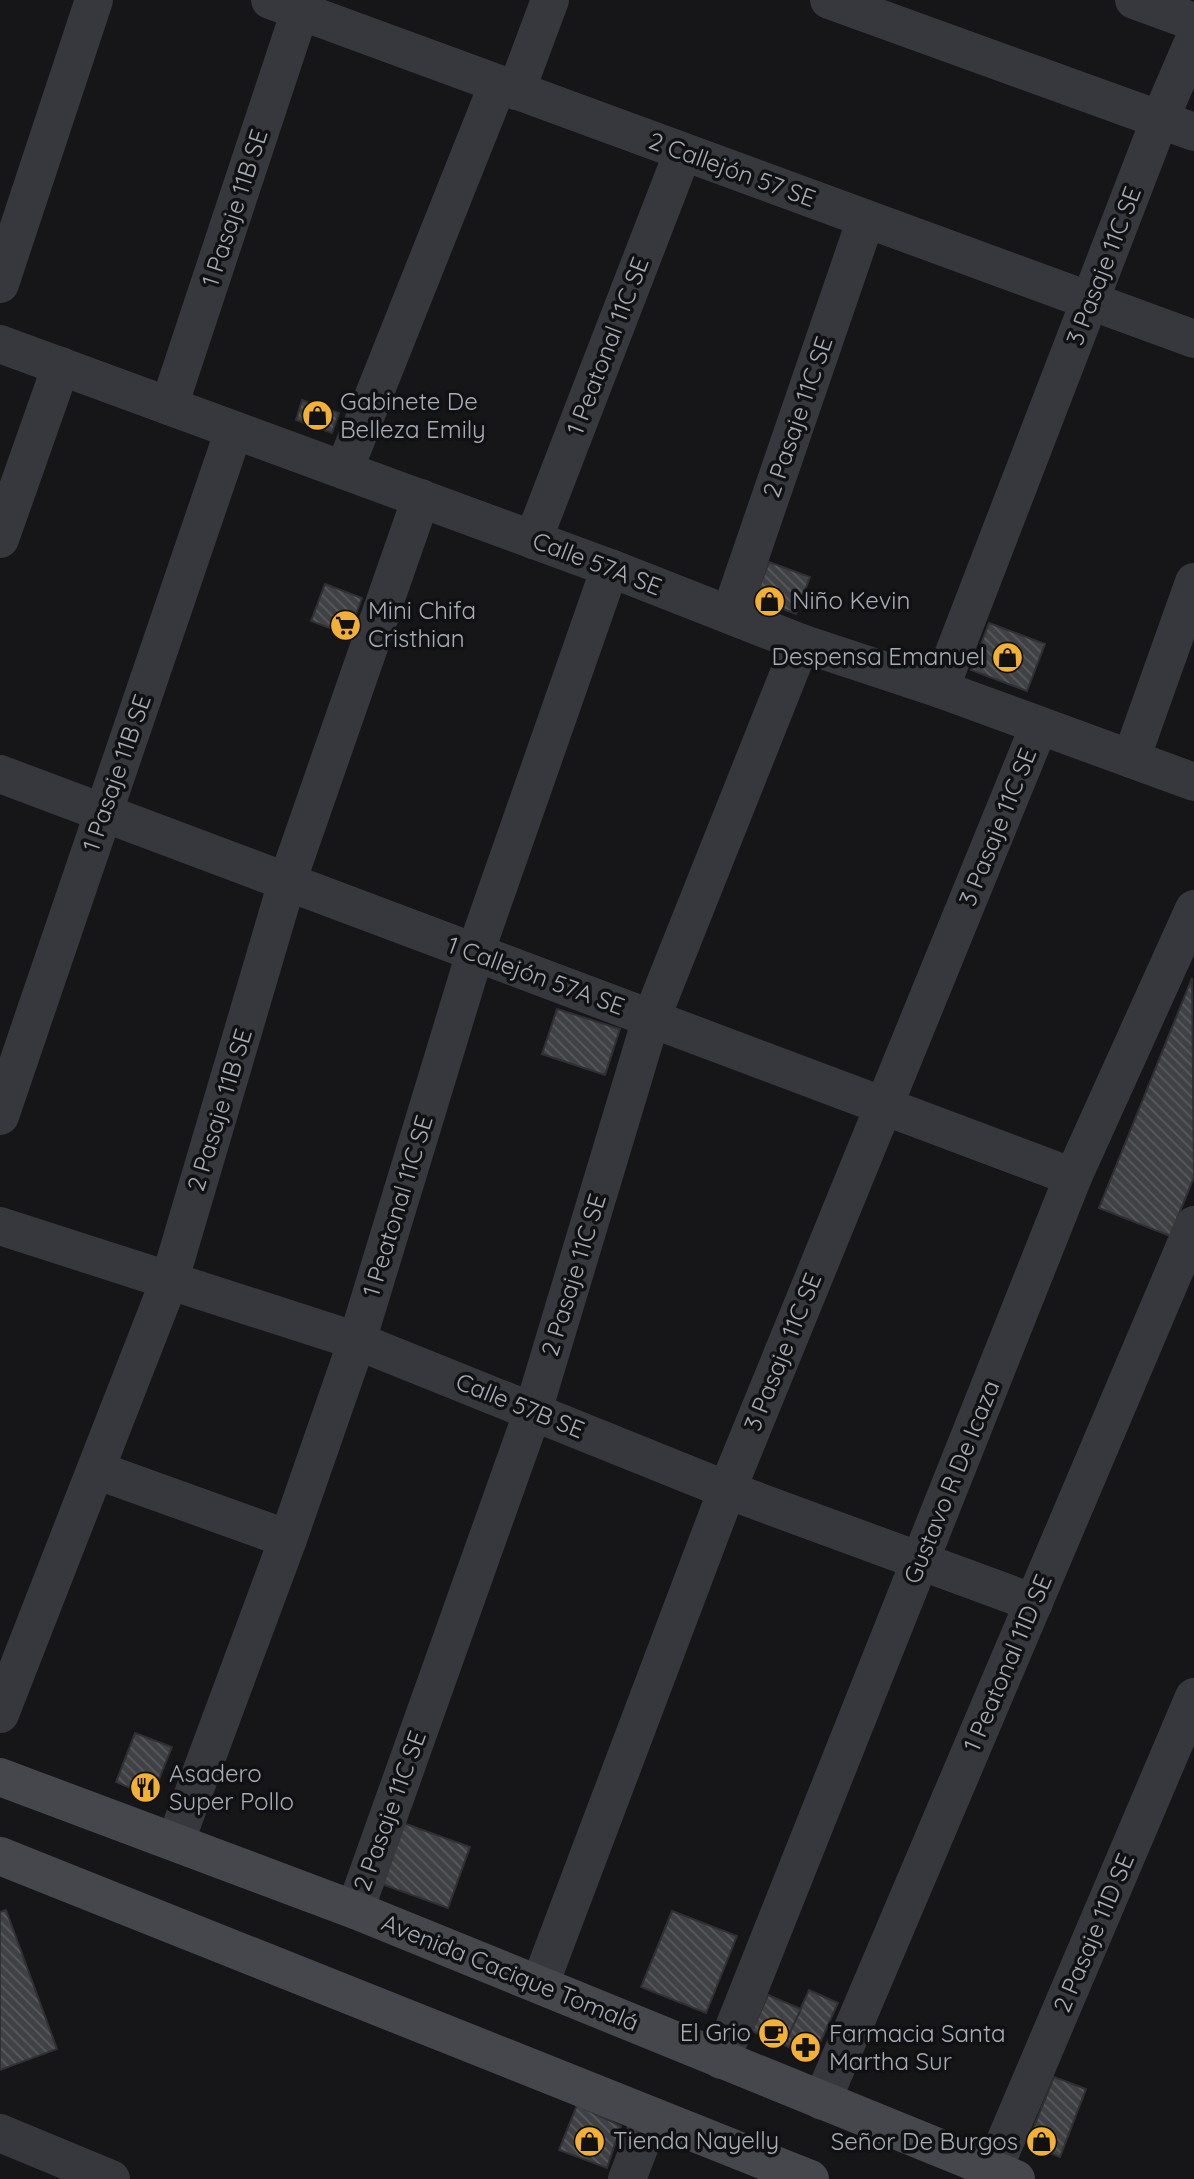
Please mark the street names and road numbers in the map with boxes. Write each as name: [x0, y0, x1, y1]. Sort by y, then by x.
street label: 1 Pasaje 11B SE: [194, 125, 274, 290]
street label: 2 Callejón 57 SE: [645, 125, 820, 213]
street label: 3 Pasaje 11C SE: [1059, 182, 1147, 349]
street label: 1 Peatonal 11C SE: [559, 253, 655, 439]
street label: 2 Pasaje 11C SE: [755, 332, 839, 501]
street label: Calle 57A SE: [529, 525, 666, 601]
street label: 1 Pasaje 11B SE: [75, 690, 157, 855]
street label: 3 Pasaje 11C SE: [952, 743, 1042, 910]
street label: 1 Callejón 57A SE: [444, 929, 629, 1021]
street label: 2 Pasaje 11B SE: [180, 1025, 258, 1195]
street label: 1 Peatonal 11C SE: [355, 1112, 439, 1300]
street label: 2 Pasaje 11C SE: [534, 1190, 612, 1360]
street label: 3 Pasaje 11C SE: [737, 1268, 827, 1435]
street label: Calle 57B SE: [452, 1366, 589, 1444]
street label: Gustavo R De Icaza: [897, 1375, 1006, 1588]
street label: 1 Peatonal 11D SE: [956, 1570, 1058, 1756]
street label: 2 Pasaje 11C SE: [346, 1726, 432, 1895]
street label: 2 Pasaje 11D SE: [1046, 1849, 1140, 2017]
street label: Avenida Cacique Tomalá: [378, 1907, 643, 2037]

